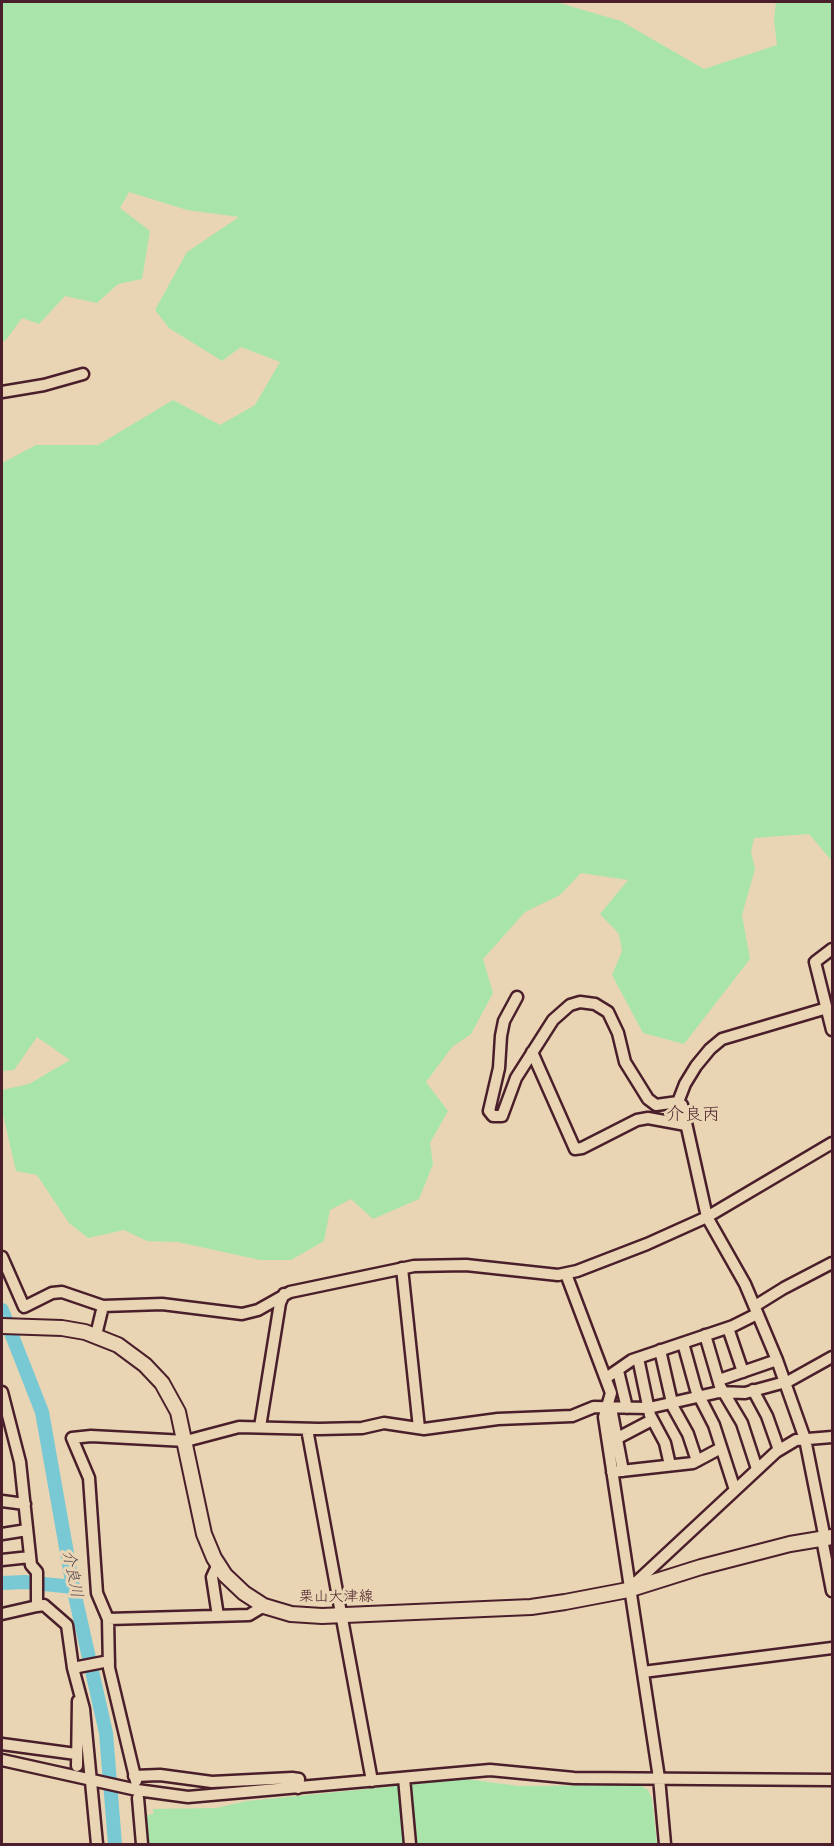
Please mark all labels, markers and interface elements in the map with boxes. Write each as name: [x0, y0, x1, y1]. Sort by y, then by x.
district label: 介良丙: [666, 1104, 720, 1126]
water label: 介良川: [58, 1549, 86, 1599]
street label: 栗山大津線: [299, 1588, 373, 1606]

